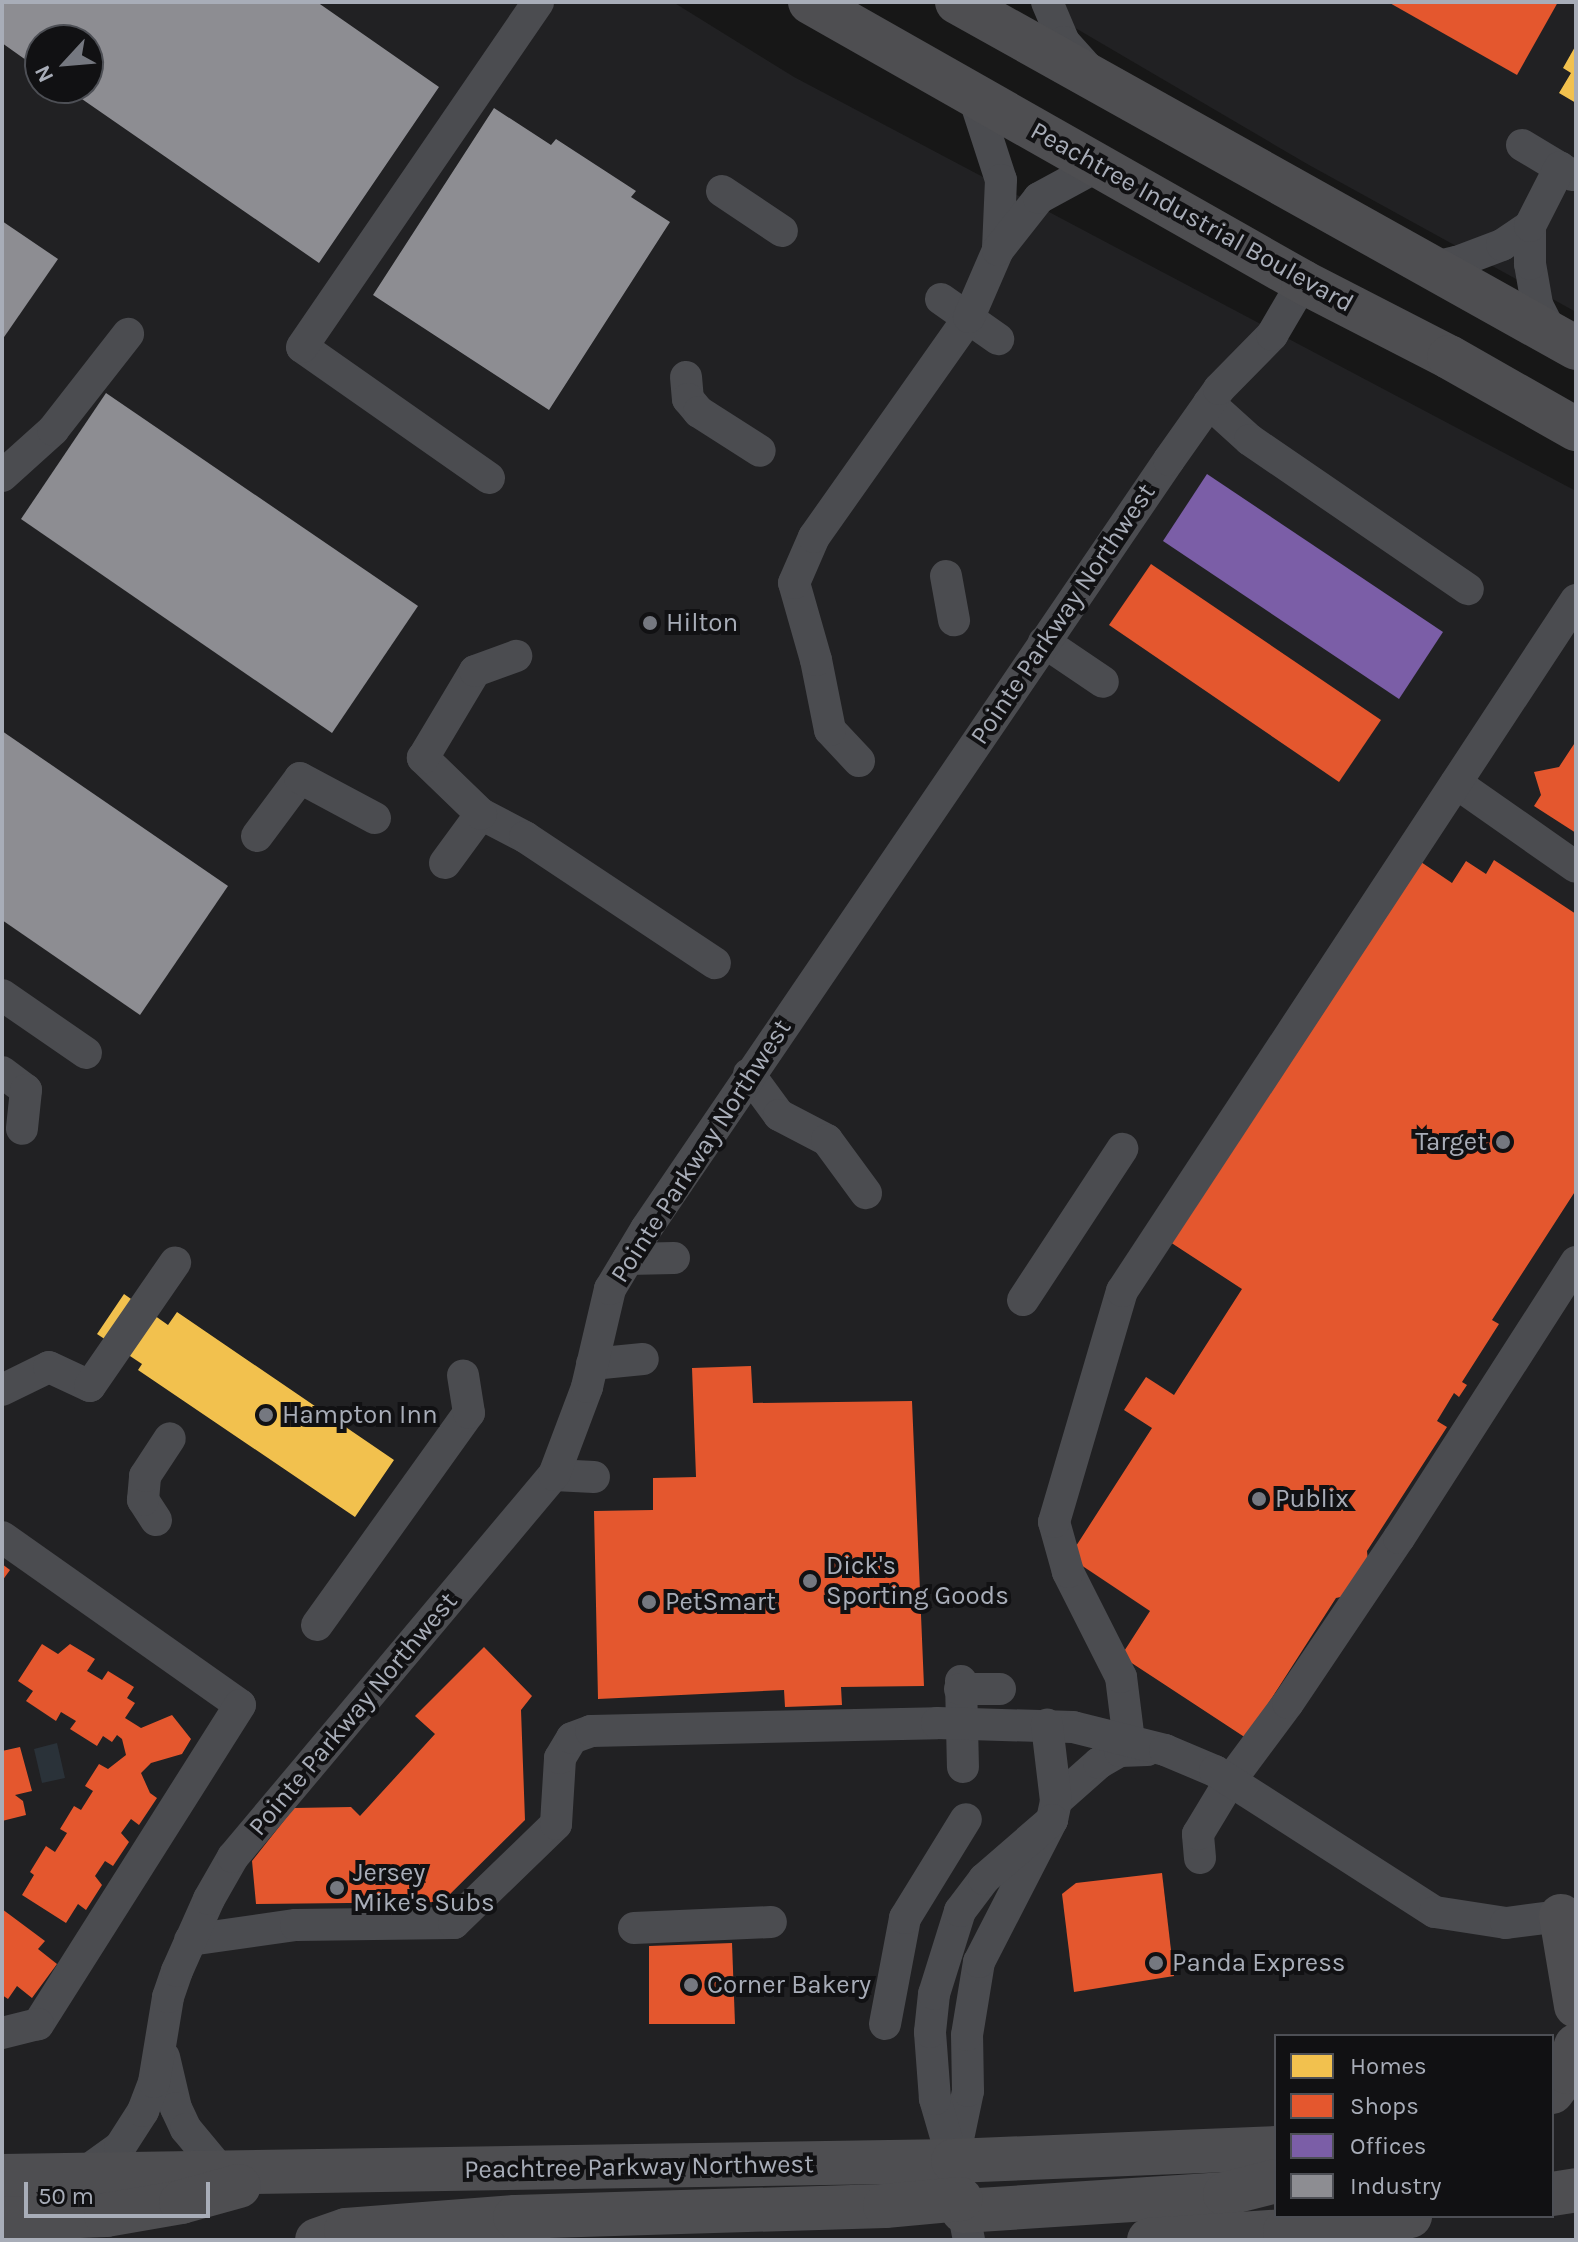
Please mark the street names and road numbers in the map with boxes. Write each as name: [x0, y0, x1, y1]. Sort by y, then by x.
street label: Peachtree Industrial Boulevard: [1025, 115, 1359, 319]
street label: Pointe Parkway Northwest: [964, 478, 1162, 750]
street label: Pointe Parkway Northwest: [604, 1013, 798, 1289]
street label: Pointe Parkway Northwest: [242, 1586, 464, 1842]
street label: Peachtree Parkway Northwest: [464, 2148, 814, 2186]

